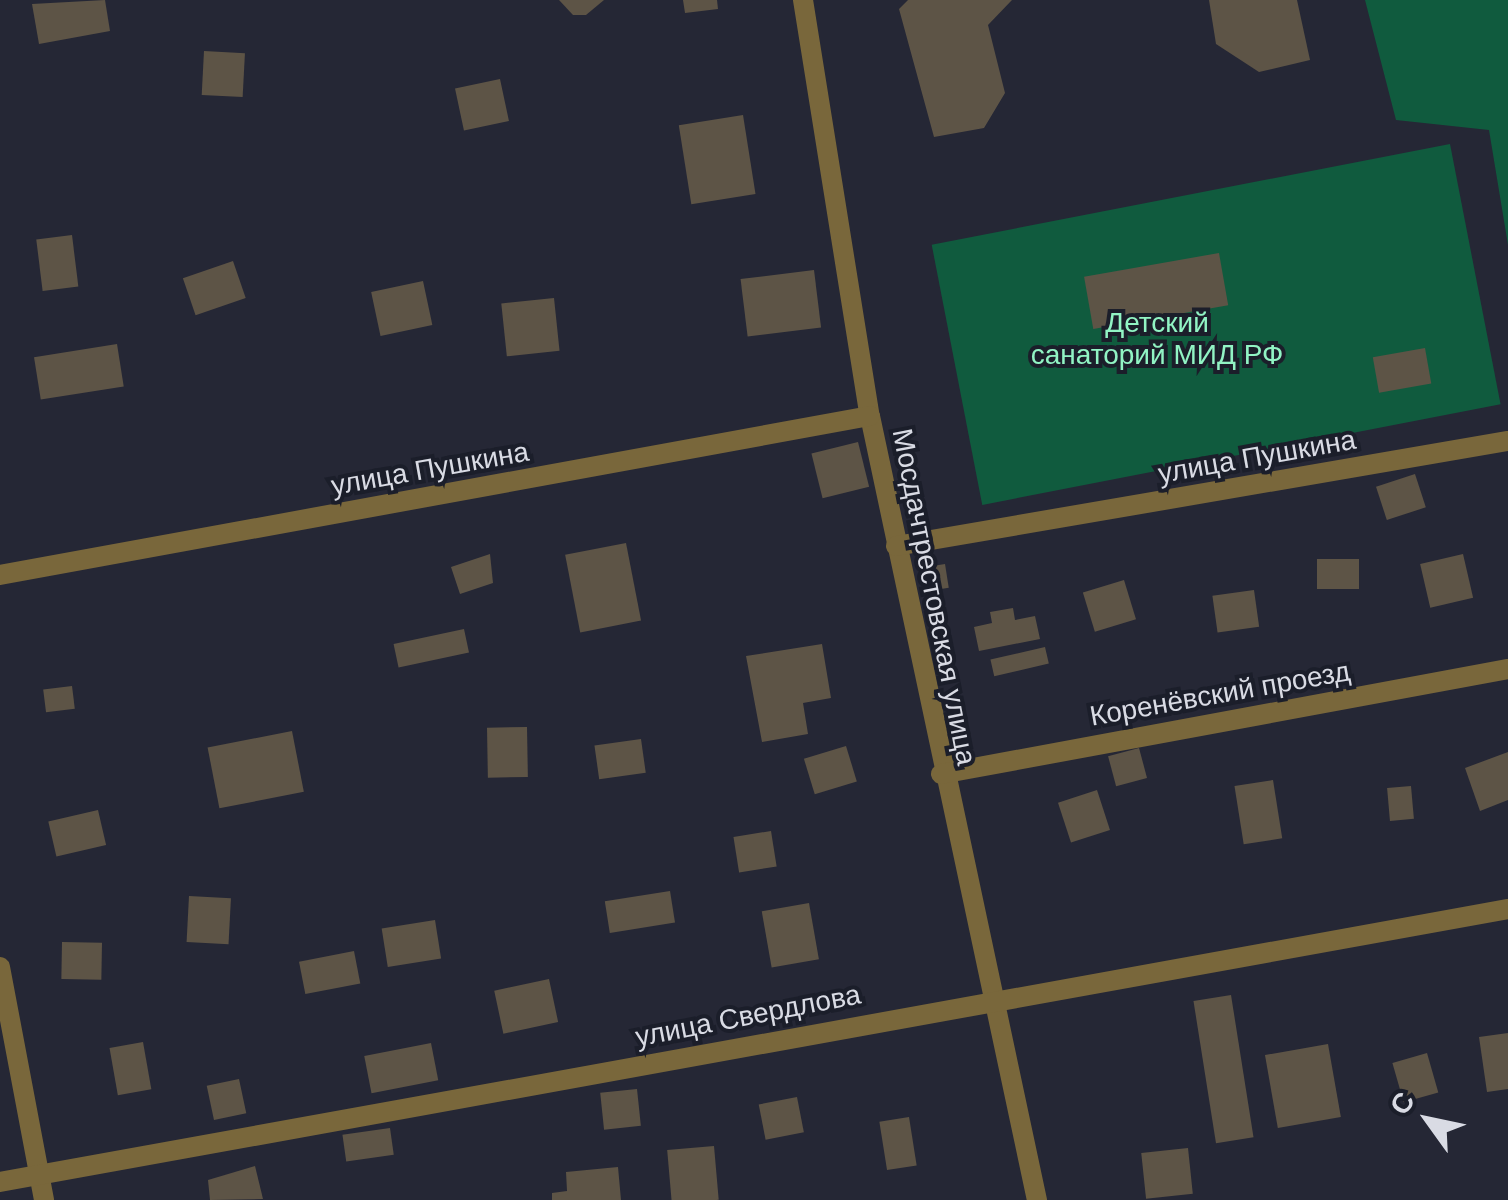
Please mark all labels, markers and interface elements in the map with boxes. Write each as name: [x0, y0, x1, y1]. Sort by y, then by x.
park label: Детский санаторий МИД РФ: [1031, 306, 1283, 372]
street label: улица Пушкина: [1155, 423, 1359, 491]
street label: Мосдачтрестовская улица: [885, 426, 983, 768]
street label: улица Пушкина: [328, 435, 532, 503]
street label: Коренёвский проезд: [1087, 655, 1353, 733]
street label: улица Свердлова: [633, 978, 863, 1054]
north arrow: [1378, 1070, 1478, 1170]
text: С: [1384, 1086, 1421, 1120]

